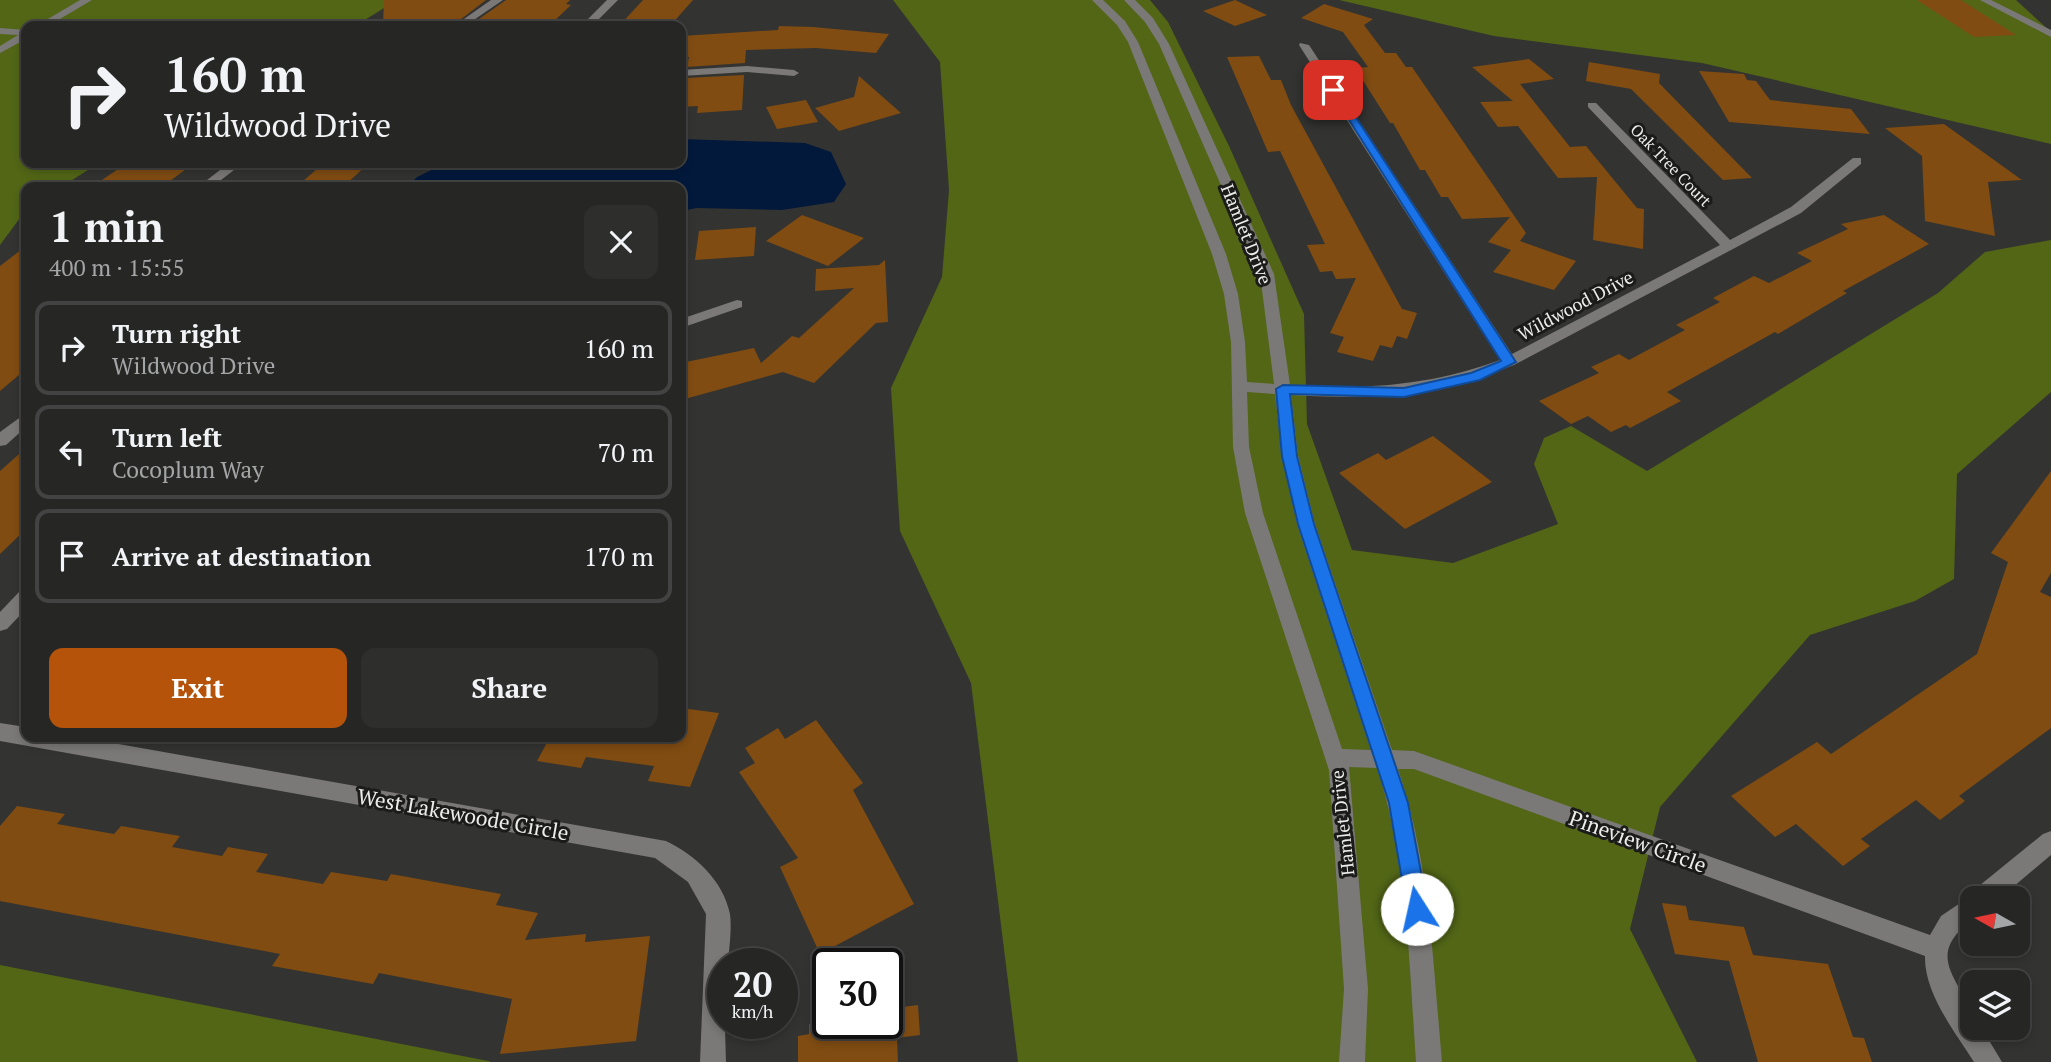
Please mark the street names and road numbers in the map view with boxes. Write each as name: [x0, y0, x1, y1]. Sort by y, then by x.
street label: Oak Tree Court: [1626, 119, 1716, 211]
street label: Hamlet Drive: [1216, 180, 1278, 288]
street label: Wildwood Drive: [1513, 264, 1637, 346]
street label: Hamlet Drive: [1325, 769, 1359, 877]
street label: West Lakewoode Circle: [355, 782, 571, 846]
street label: Pineview Circle: [1566, 803, 1710, 879]

